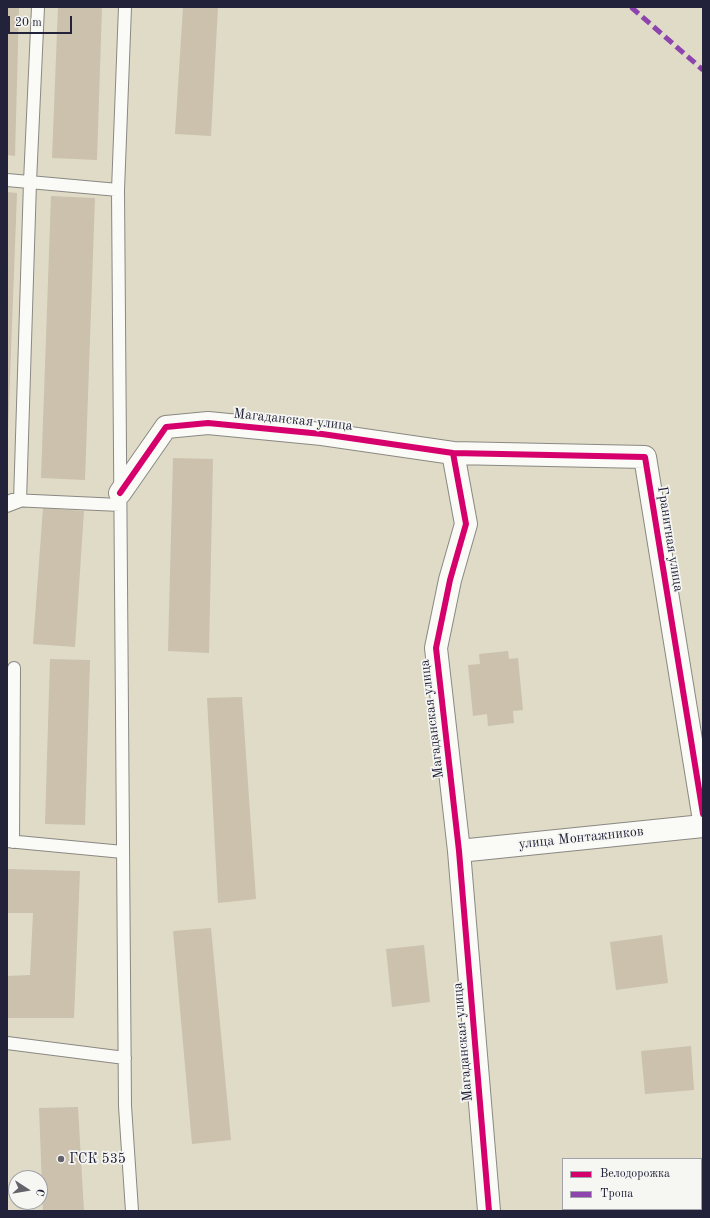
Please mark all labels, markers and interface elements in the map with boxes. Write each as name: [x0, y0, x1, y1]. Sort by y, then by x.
scale bar: [10, 8, 74, 34]
text: 20 m: [15, 17, 42, 29]
street label: Магаданская улица: [233, 405, 353, 435]
street label: Гранитная улица: [653, 485, 687, 593]
street label: Магаданская улица: [416, 659, 448, 779]
street label: улица Монтажников: [518, 823, 644, 853]
street label: Магаданская улица: [449, 982, 477, 1102]
place label: ГСК 535: [69, 1151, 126, 1167]
marker: ГСК 535: [56, 1154, 66, 1164]
legend: [562, 1158, 702, 1210]
text: Велодорожка: [600, 1168, 670, 1180]
north arrow: [8, 1170, 48, 1210]
text: С: [33, 1188, 45, 1197]
text: Тропа: [600, 1188, 633, 1200]

